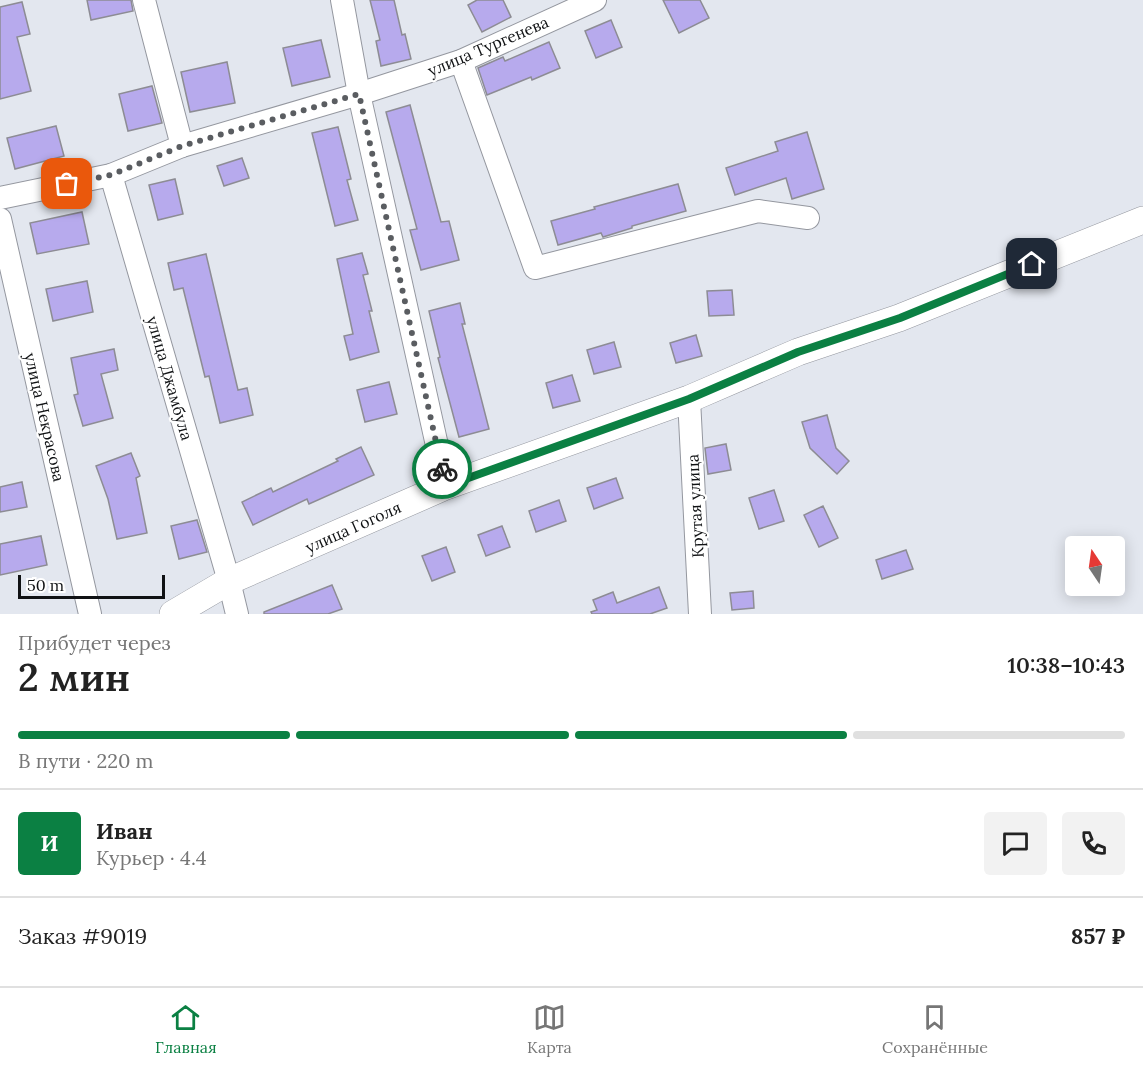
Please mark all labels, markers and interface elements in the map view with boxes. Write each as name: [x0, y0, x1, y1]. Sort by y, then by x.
street label: улица Тургенева: [425, 12, 551, 80]
pin: [41, 158, 92, 209]
icon: bag: [50, 167, 83, 200]
pin: [1006, 238, 1057, 289]
icon: home: [1015, 247, 1048, 280]
street label: улица Джамбула: [143, 313, 197, 443]
street label: улица Некрасова: [20, 351, 70, 483]
courier: [412, 439, 472, 499]
icon: bike: [426, 453, 459, 486]
street label: Крутая улица: [682, 454, 708, 558]
street label: улица Гоголя: [302, 497, 404, 557]
north arrow: [1065, 536, 1125, 596]
map controls: [1065, 536, 1125, 596]
scale bar: [18, 572, 165, 600]
text: 50 m: [27, 575, 64, 595]
text: Прибудет через: [18, 630, 171, 655]
text: 10:38–10:43: [1007, 651, 1125, 679]
text: 2 мин: [18, 652, 130, 702]
text: В пути · 220 m: [18, 748, 153, 773]
button: chat: [984, 812, 1047, 875]
button: phone: [1062, 812, 1125, 875]
text: Иван: [96, 817, 153, 845]
text: И: [40, 829, 59, 857]
text: Курьер · 4.4: [96, 845, 207, 870]
text: Заказ #9019: [18, 922, 147, 950]
text: 857 ₽: [1071, 922, 1125, 950]
tab: Главная: [155, 1001, 217, 1057]
tab: Карта: [527, 1001, 572, 1057]
tab: Сохранённые: [882, 1001, 988, 1057]

